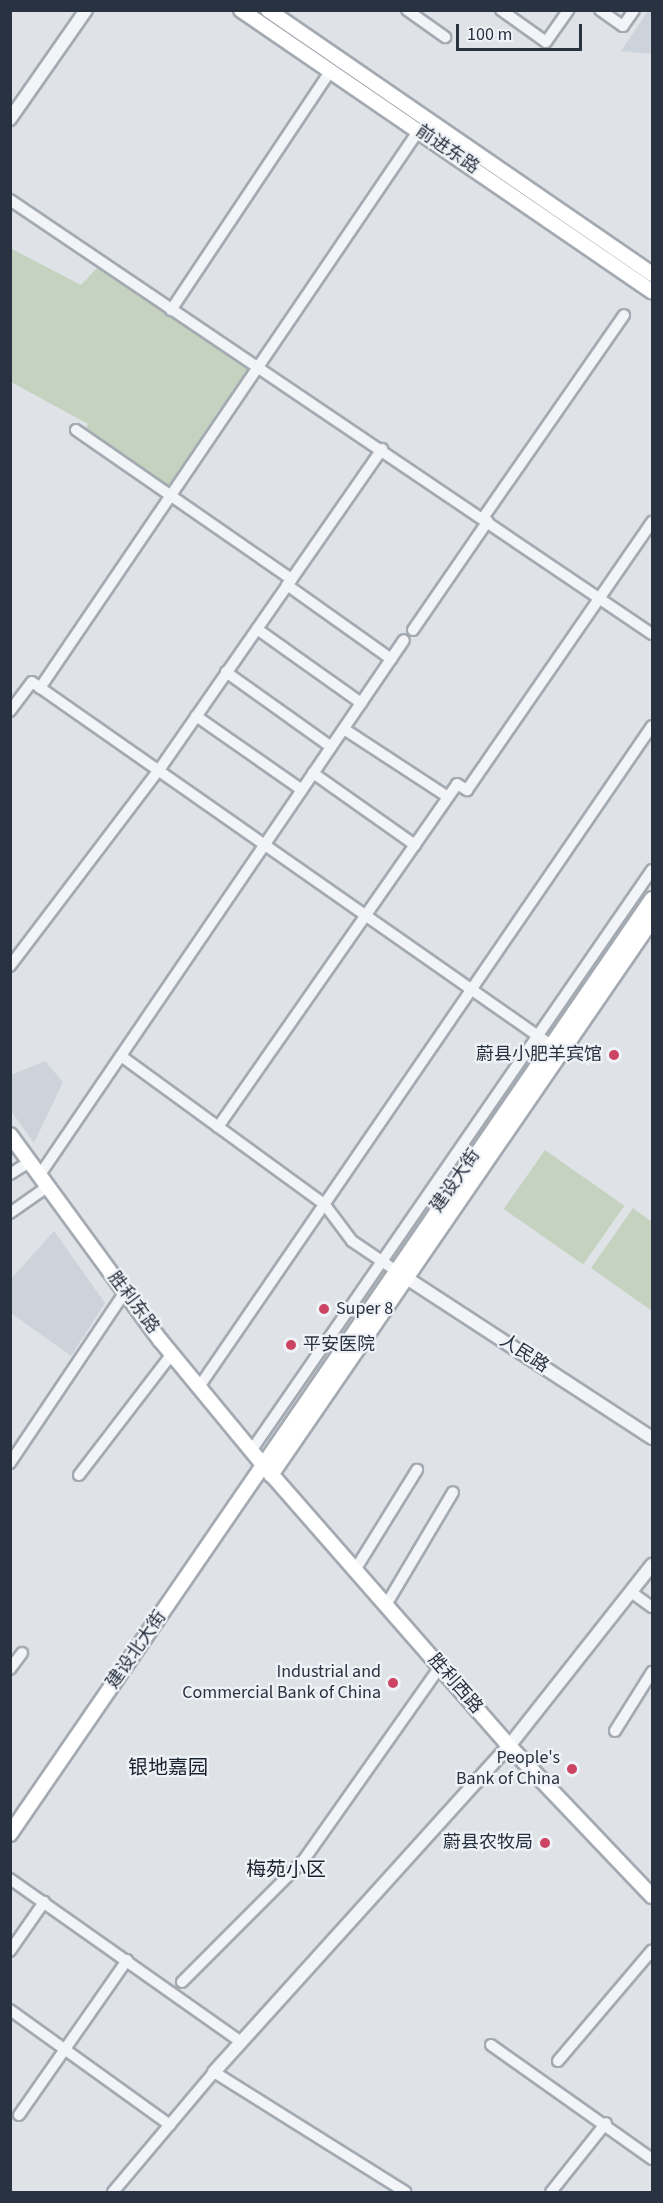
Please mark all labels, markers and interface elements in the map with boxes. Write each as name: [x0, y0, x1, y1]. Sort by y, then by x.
scale bar: [459, 12, 585, 50]
text: 100 m: [467, 22, 512, 47]
street label: 前进东路: [411, 121, 483, 179]
place label: 蔚县小肥羊宾馆: [476, 1044, 602, 1066]
marker: 蔚县小肥羊宾馆: [607, 1048, 621, 1062]
street label: 建设大街: [427, 1145, 485, 1217]
street label: 胜利东路: [103, 1268, 163, 1338]
place label: Super 8: [336, 1298, 393, 1320]
marker: Super 8: [317, 1302, 331, 1316]
street label: 人民路: [495, 1330, 553, 1378]
place label: 平安医院: [303, 1334, 375, 1356]
marker: 平安医院: [284, 1338, 298, 1352]
street label: 建设北大街: [102, 1607, 172, 1693]
street label: 胜利西路: [423, 1650, 487, 1718]
place label: Industrial and Commercial Bank of China: [182, 1662, 381, 1704]
marker: Industrial and Commercial Bank of China: [386, 1676, 400, 1690]
place label: People's Bank of China: [456, 1748, 560, 1790]
district label: 银地嘉园: [128, 1756, 208, 1780]
marker: People's Bank of China: [565, 1762, 579, 1776]
place label: 蔚县农牧局: [443, 1832, 533, 1854]
marker: 蔚县农牧局: [538, 1836, 552, 1850]
district label: 梅苑小区: [246, 1858, 326, 1882]

